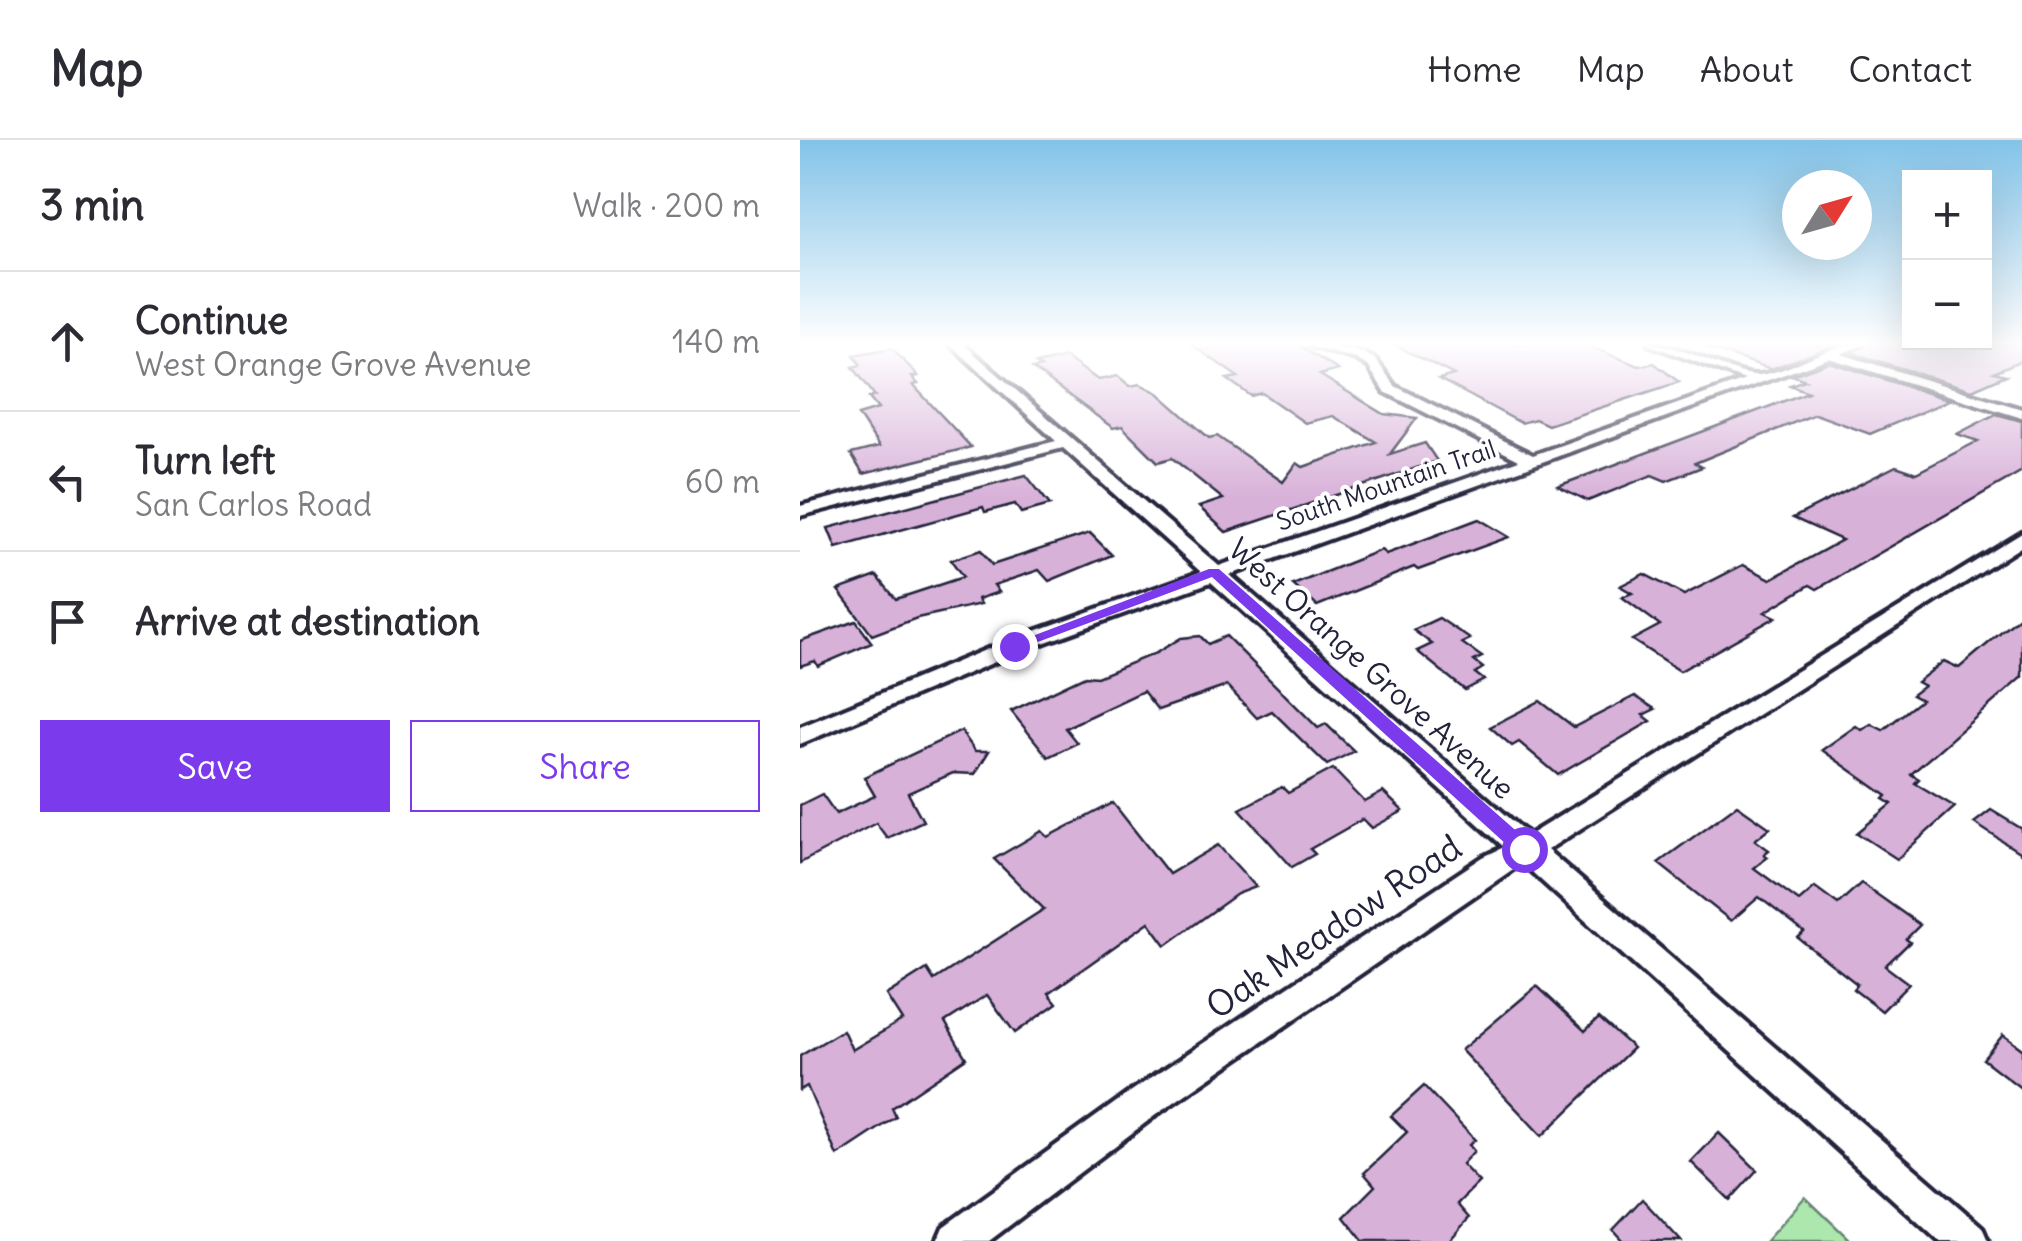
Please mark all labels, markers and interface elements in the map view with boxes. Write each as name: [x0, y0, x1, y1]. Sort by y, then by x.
text: Map: [50, 39, 143, 99]
text: Home: [1427, 47, 1522, 91]
text: Map: [1577, 47, 1645, 91]
text: About: [1700, 47, 1793, 91]
text: Contact: [1848, 47, 1972, 91]
north arrow: [1782, 170, 1872, 260]
map controls: [1902, 170, 1992, 350]
button: +: [1902, 170, 1992, 260]
text: 3 min: [40, 179, 144, 231]
text: Walk · 200 m: [573, 185, 760, 226]
button: −: [1902, 260, 1992, 350]
text: Continue: [135, 297, 288, 344]
icon: ahead: [40, 314, 95, 369]
text: 140 m: [672, 321, 760, 362]
text: West Orange Grove Avenue: [135, 344, 532, 385]
street label: South Mountain Trail: [1272, 432, 1500, 538]
text: Turn left: [135, 437, 275, 484]
icon: left: [40, 454, 95, 509]
text: 60 m: [685, 461, 760, 502]
text: San Carlos Road: [135, 484, 372, 525]
street label: West Orange Grove Avenue: [1221, 530, 1523, 807]
icon: arrive: [40, 594, 95, 649]
text: Arrive at destination: [135, 598, 480, 645]
route end: [992, 624, 1038, 670]
button: Save: [40, 720, 390, 812]
button: Share: [410, 720, 760, 812]
street label: Oak Meadow Road: [1197, 825, 1469, 1028]
route start: [1502, 827, 1548, 873]

